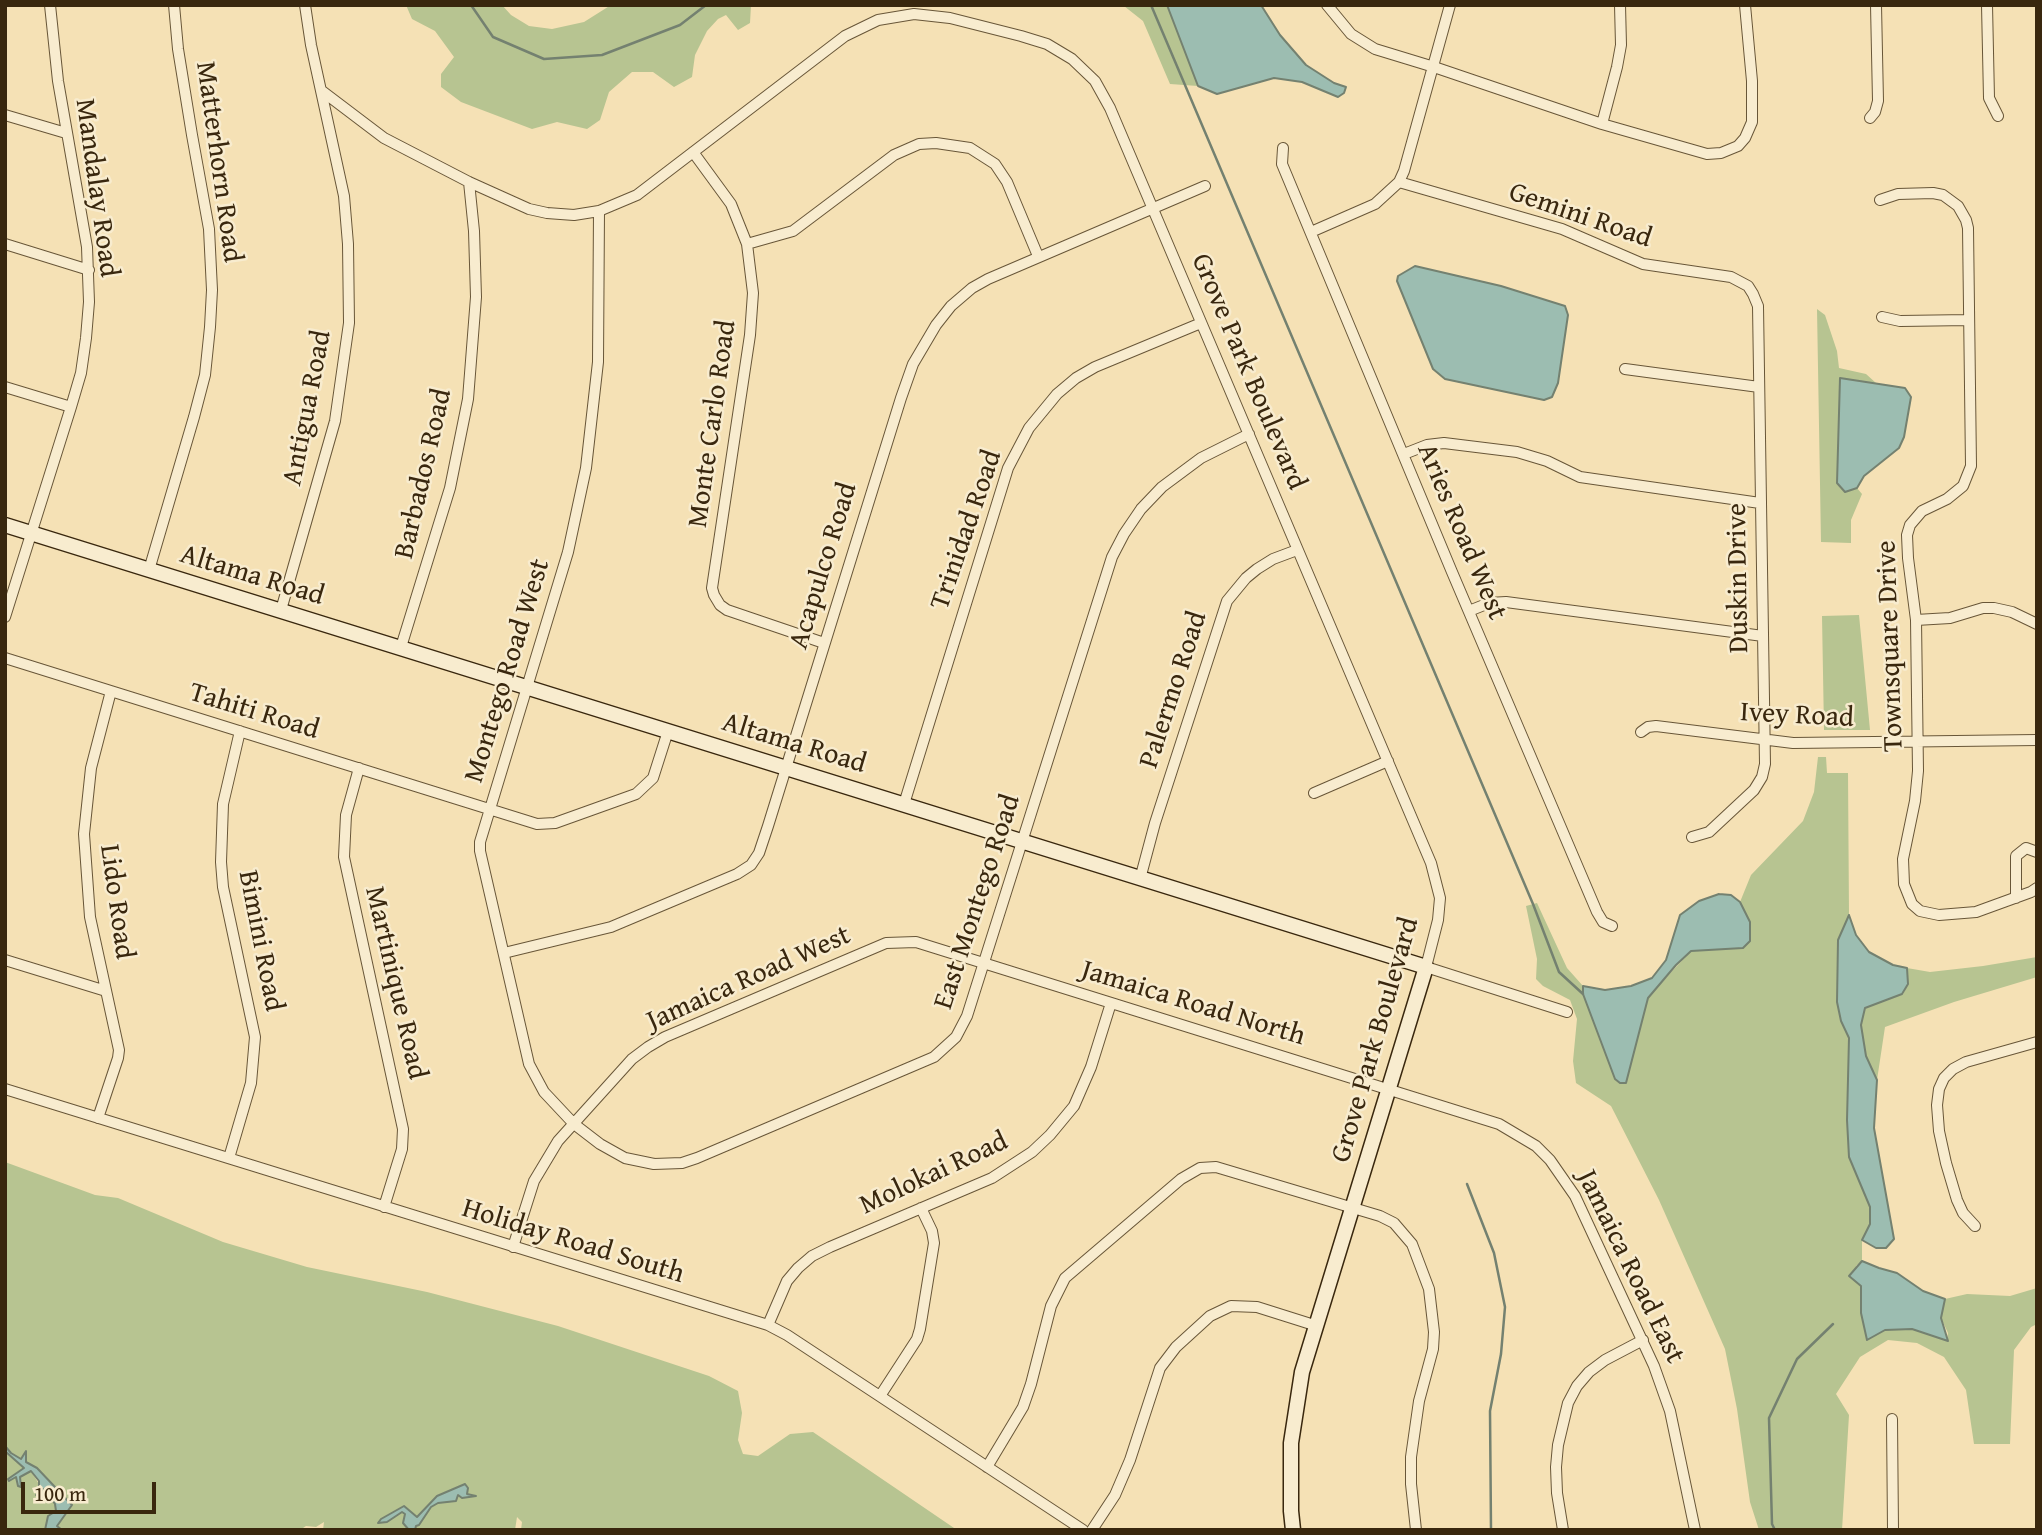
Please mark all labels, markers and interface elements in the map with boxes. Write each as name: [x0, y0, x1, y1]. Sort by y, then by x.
street label: Matterhorn Road: [187, 59, 249, 265]
street label: Mandalay Road: [67, 97, 125, 279]
street label: Gemini Road: [1504, 176, 1656, 256]
street label: Grove Park Boulevard: [1183, 249, 1313, 495]
street label: Monte Carlo Road: [682, 318, 744, 530]
street label: Antigua Road: [276, 327, 340, 489]
street label: Barbados Road: [388, 386, 460, 562]
street label: Aries Road West: [1409, 439, 1513, 625]
street label: Trinidad Road: [924, 446, 1010, 614]
street label: Acapulco Road: [783, 479, 865, 653]
street label: Duskin Drive: [1721, 503, 1757, 653]
street label: Altama Road: [176, 538, 328, 614]
street label: Townsquare Drive: [1871, 540, 1911, 752]
street label: Montego Road West: [458, 555, 558, 787]
street label: Palermo Road: [1133, 607, 1215, 773]
street label: Tahiti Road: [185, 676, 323, 748]
street label: Ivey Road: [1739, 696, 1855, 736]
street label: Altama Road: [718, 706, 870, 782]
street label: East Montego Road: [927, 791, 1029, 1013]
street label: Lido Road: [91, 842, 141, 962]
street label: Bimini Road: [230, 868, 290, 1014]
street label: Martinique Road: [356, 883, 434, 1083]
street label: Grove Park Boulevard: [1325, 914, 1427, 1166]
street label: Jamaica Road West: [642, 919, 856, 1039]
street label: Jamaica Road North: [1077, 954, 1309, 1054]
street label: Molokai Road: [855, 1125, 1013, 1223]
street label: Jamaica Road East: [1569, 1165, 1691, 1369]
street label: Holiday Road South: [458, 1192, 688, 1292]
scale bar: [24, 1468, 159, 1512]
text: 100 m: [34, 1478, 86, 1509]

